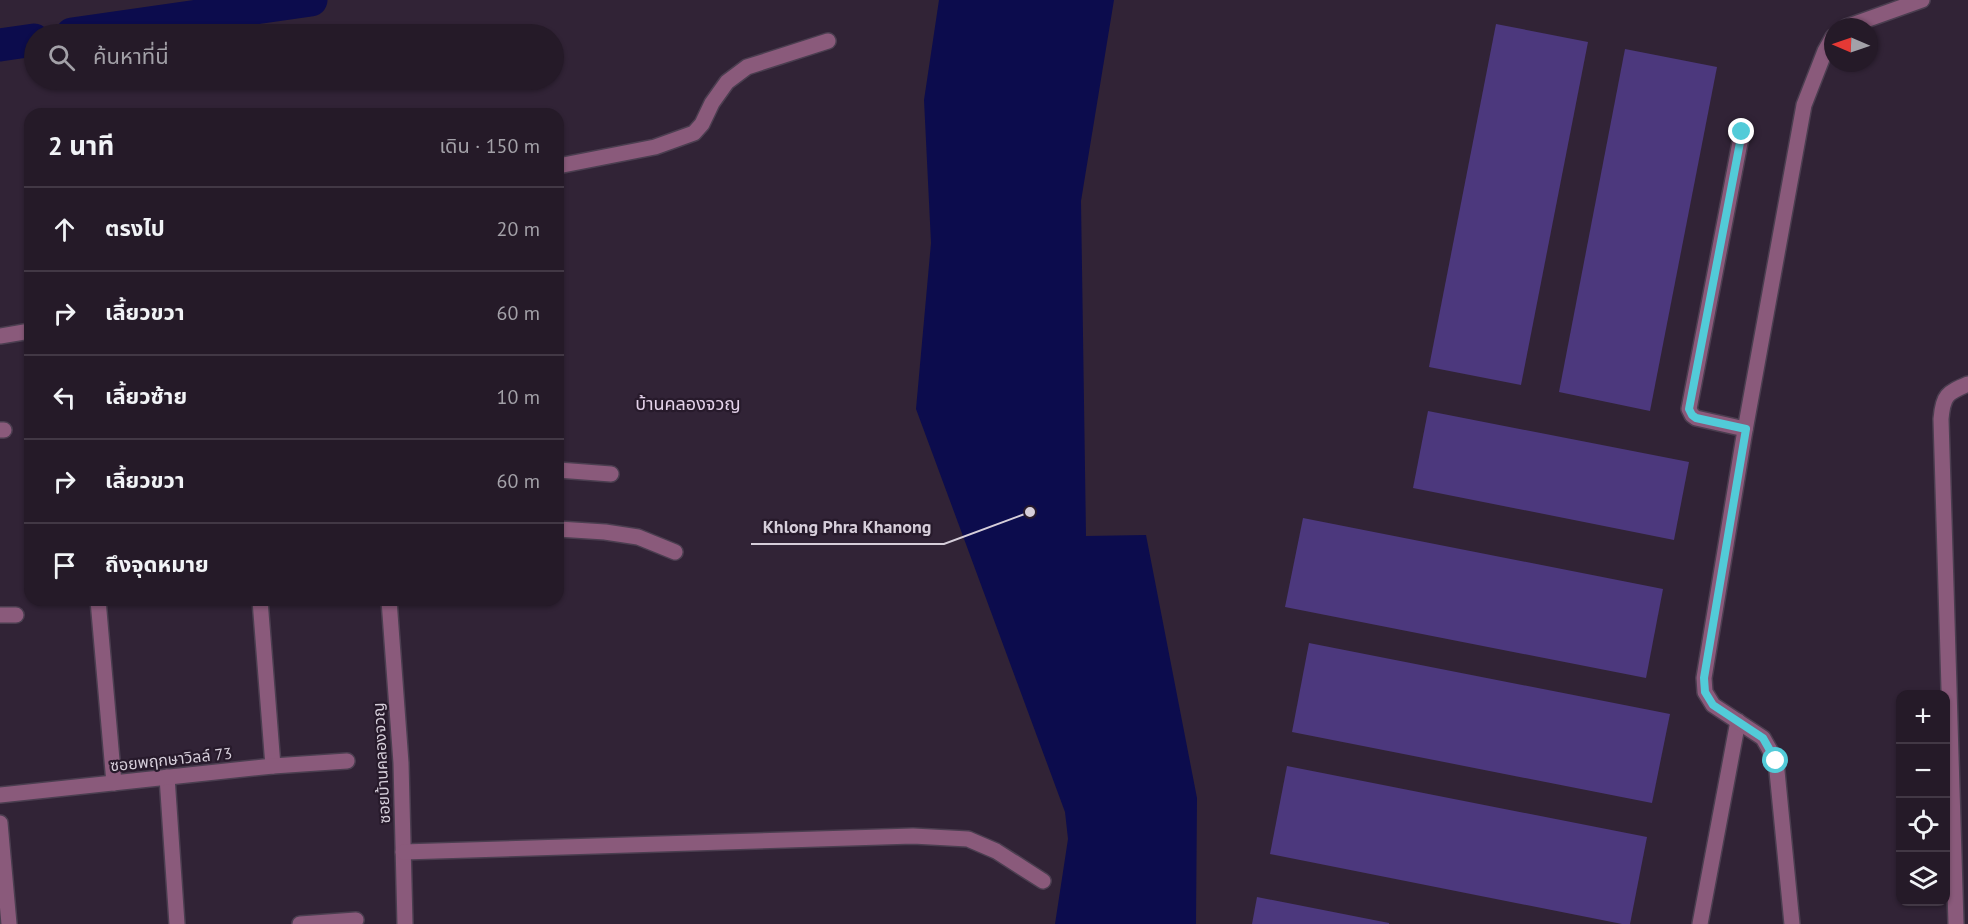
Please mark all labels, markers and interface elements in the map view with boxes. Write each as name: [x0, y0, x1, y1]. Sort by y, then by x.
north arrow: [1824, 18, 1878, 72]
search box: [24, 24, 564, 90]
icon: search: [45, 41, 78, 74]
text: ค้นหาที่นี่: [93, 42, 169, 70]
route end: [1728, 118, 1754, 144]
text: 2 นาที: [48, 129, 114, 162]
text: เดิน · 150 m: [439, 133, 540, 159]
icon: ahead: [48, 213, 81, 246]
text: ตรงไป: [105, 214, 165, 242]
text: 20 m: [497, 216, 540, 242]
icon: right: [48, 297, 81, 330]
text: เลี้ยวขวา: [105, 298, 185, 326]
text: 60 m: [497, 300, 540, 326]
icon: left: [48, 381, 81, 414]
text: เลี้ยวซ้าย: [105, 382, 187, 410]
text: 10 m: [497, 384, 540, 410]
district label: บ้านคลองจวญ: [635, 392, 741, 415]
icon: right: [48, 465, 81, 498]
text: เลี้ยวขวา: [105, 466, 185, 494]
text: 60 m: [497, 468, 540, 494]
callout: Khlong Phra Khanong: [751, 508, 944, 544]
text: Khlong Phra Khanong: [763, 515, 931, 538]
icon: arrive: [48, 549, 81, 582]
text: ถึงจุดหมาย: [105, 550, 209, 578]
map controls: [1896, 690, 1950, 906]
button: +: [1896, 690, 1950, 744]
street label: ซอยบ้านคลองจวญ: [368, 702, 394, 824]
street label: ซอยพฤกษาวิลล์ 73: [109, 743, 233, 775]
button: −: [1896, 744, 1950, 798]
route start: [1762, 747, 1788, 773]
button: locate: [1896, 798, 1950, 852]
button: layers: [1896, 852, 1950, 906]

